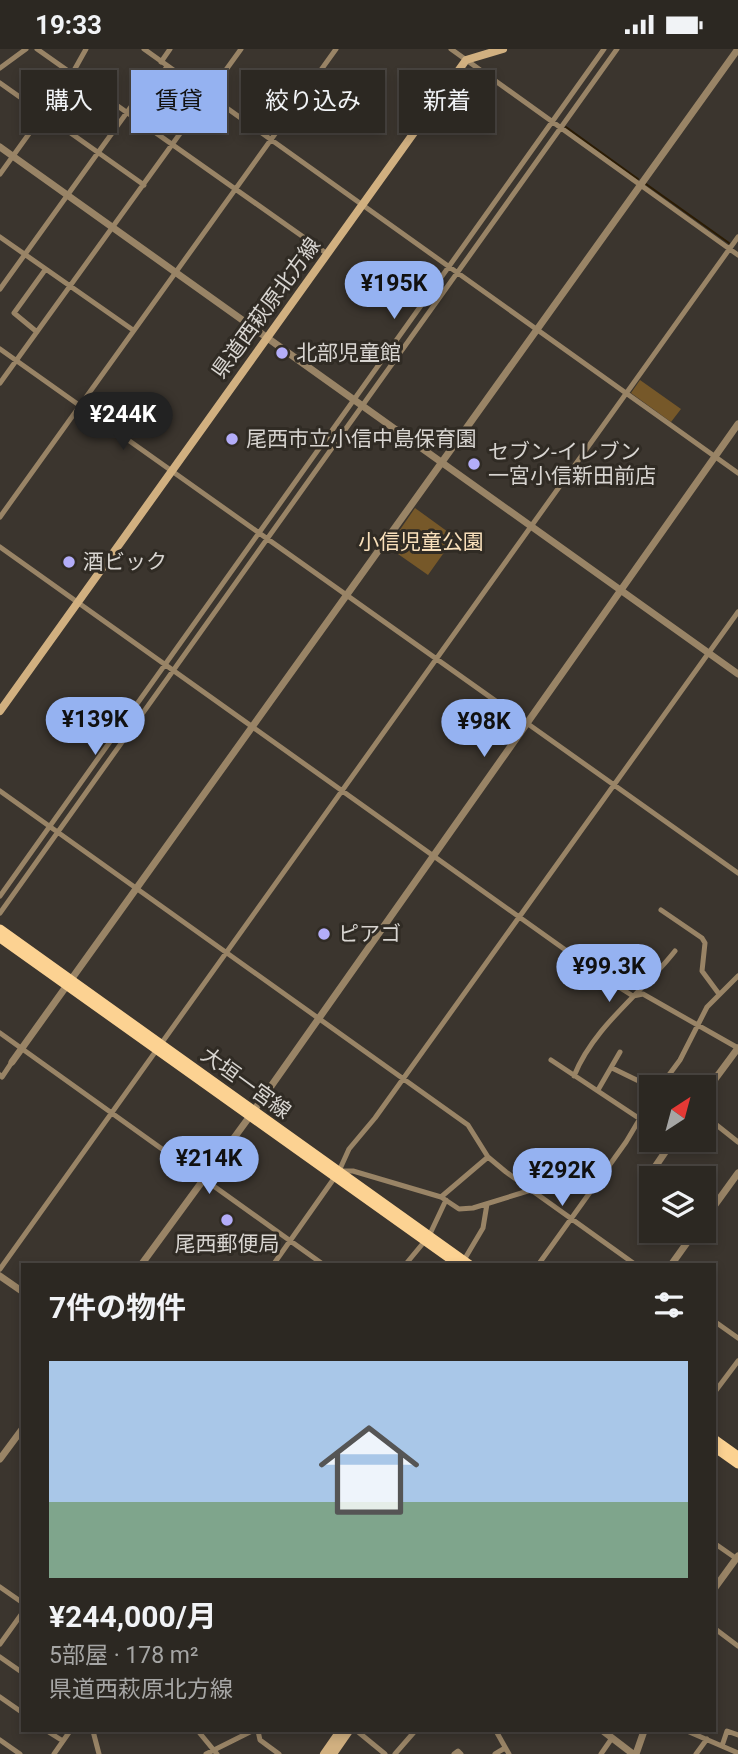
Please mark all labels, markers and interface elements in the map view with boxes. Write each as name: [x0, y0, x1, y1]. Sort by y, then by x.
text: 19:33: [35, 10, 102, 40]
chip: 購入: [21, 70, 117, 133]
chip: 賃貸: [131, 70, 227, 133]
chip: 絞り込み: [241, 70, 385, 133]
chip: 新着: [399, 70, 495, 133]
street label: 県道西萩原北方線: [207, 233, 325, 383]
pin: ¥195K: [345, 261, 443, 321]
text: ¥195K: [361, 270, 427, 297]
place label: 北部児童館: [296, 341, 401, 365]
marker: 北部児童館: [274, 345, 290, 361]
pin: ¥244K: [74, 393, 172, 452]
text: ¥244K: [90, 401, 156, 428]
place label: 尾西市立小信中島保育園: [246, 427, 477, 451]
marker: 尾西市立小信中島保育園: [224, 431, 240, 447]
place label: セブン-イレブン 一宮小信新田前店: [488, 440, 656, 488]
marker: セブン-イレブン 一宮小信新田前店: [466, 456, 482, 472]
park label: 小信児童公園: [358, 530, 484, 554]
place label: 酒ビック: [83, 550, 167, 574]
marker: 酒ビック: [61, 554, 77, 570]
pin: ¥139K: [46, 697, 144, 757]
pin: ¥98K: [443, 699, 525, 759]
text: ¥139K: [62, 706, 128, 733]
text: ¥98K: [457, 708, 511, 735]
place label: ピアゴ: [338, 922, 401, 946]
marker: ピアゴ: [316, 926, 332, 942]
pin: ¥99.3K: [552, 944, 666, 1004]
text: ¥99.3K: [572, 953, 646, 980]
street label: 大垣一宮線: [196, 1042, 296, 1124]
north arrow: [639, 1075, 716, 1151]
map controls: [639, 1075, 716, 1243]
pin: ¥214K: [160, 1137, 258, 1196]
text: ¥214K: [176, 1145, 242, 1172]
pin: ¥292K: [513, 1149, 611, 1208]
text: ¥292K: [529, 1157, 595, 1184]
button: layers: [639, 1166, 716, 1243]
marker: 尾西郵便局: [219, 1212, 235, 1228]
place label: 尾西郵便局: [175, 1232, 280, 1256]
icon: filters: [650, 1286, 688, 1324]
text: 7件の物件: [49, 1290, 186, 1325]
icon: home: [306, 1407, 432, 1533]
text: ¥244,000/月: [49, 1599, 217, 1634]
text: 5部屋 · 178 m²: [49, 1642, 198, 1669]
text: 県道西萩原北方線: [49, 1676, 233, 1703]

